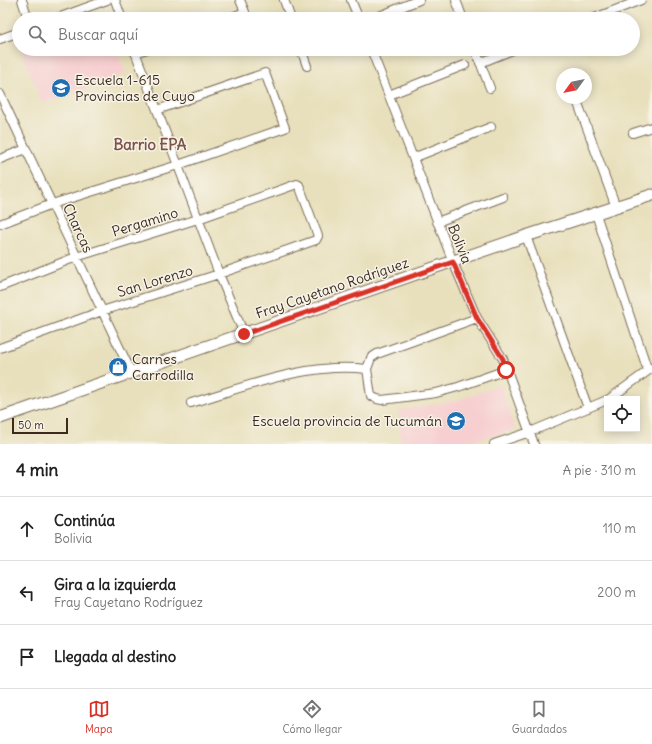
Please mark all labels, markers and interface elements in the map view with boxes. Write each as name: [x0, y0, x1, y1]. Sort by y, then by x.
search box: [12, 12, 640, 56]
icon: search: [26, 23, 48, 45]
text: Buscar aquí: [58, 25, 138, 44]
north arrow: [556, 68, 592, 104]
place label: Escuela 1-615 Provincias de Cuyo: [75, 71, 195, 105]
school or university icon: Escuela 1-615 Provincias de Cuyo: [50, 77, 72, 99]
district label: Barrio EPA: [113, 135, 187, 154]
street label: Charcas: [59, 201, 97, 255]
street label: Pergamino: [110, 203, 180, 241]
street label: Bolivia: [444, 222, 476, 266]
street label: Fray Cayetano Rodríguez: [253, 253, 411, 323]
street label: San Lorenzo: [115, 261, 195, 301]
route end: [235, 325, 253, 343]
place label: Carnes Carrodilla: [132, 350, 194, 384]
shop icon: Carnes Carrodilla: [107, 356, 129, 378]
route start: [497, 361, 515, 379]
map controls: [604, 396, 640, 432]
button: locate: [604, 396, 640, 432]
school or university icon: Escuela provincia de Tucumán: [445, 410, 467, 432]
place label: Escuela provincia de Tucumán: [252, 412, 442, 430]
scale bar: [12, 416, 68, 435]
text: 50 m: [18, 418, 44, 432]
text: 4 min: [16, 459, 58, 481]
text: A pie · 310 m: [563, 462, 636, 479]
text: Continúa: [54, 511, 115, 530]
icon: ahead: [16, 518, 38, 540]
text: 110 m: [603, 520, 636, 537]
text: Bolivia: [54, 530, 92, 547]
text: Gira a la izquierda: [54, 575, 176, 594]
icon: left: [16, 582, 38, 604]
text: 200 m: [597, 584, 636, 601]
text: Fray Cayetano Rodríguez: [54, 594, 203, 611]
icon: arrive: [16, 646, 38, 668]
text: Llegada al destino: [54, 647, 176, 666]
tab: Mapa: [85, 698, 113, 736]
tab: Cómo llegar: [282, 698, 342, 736]
tab: Guardados: [512, 698, 567, 736]

